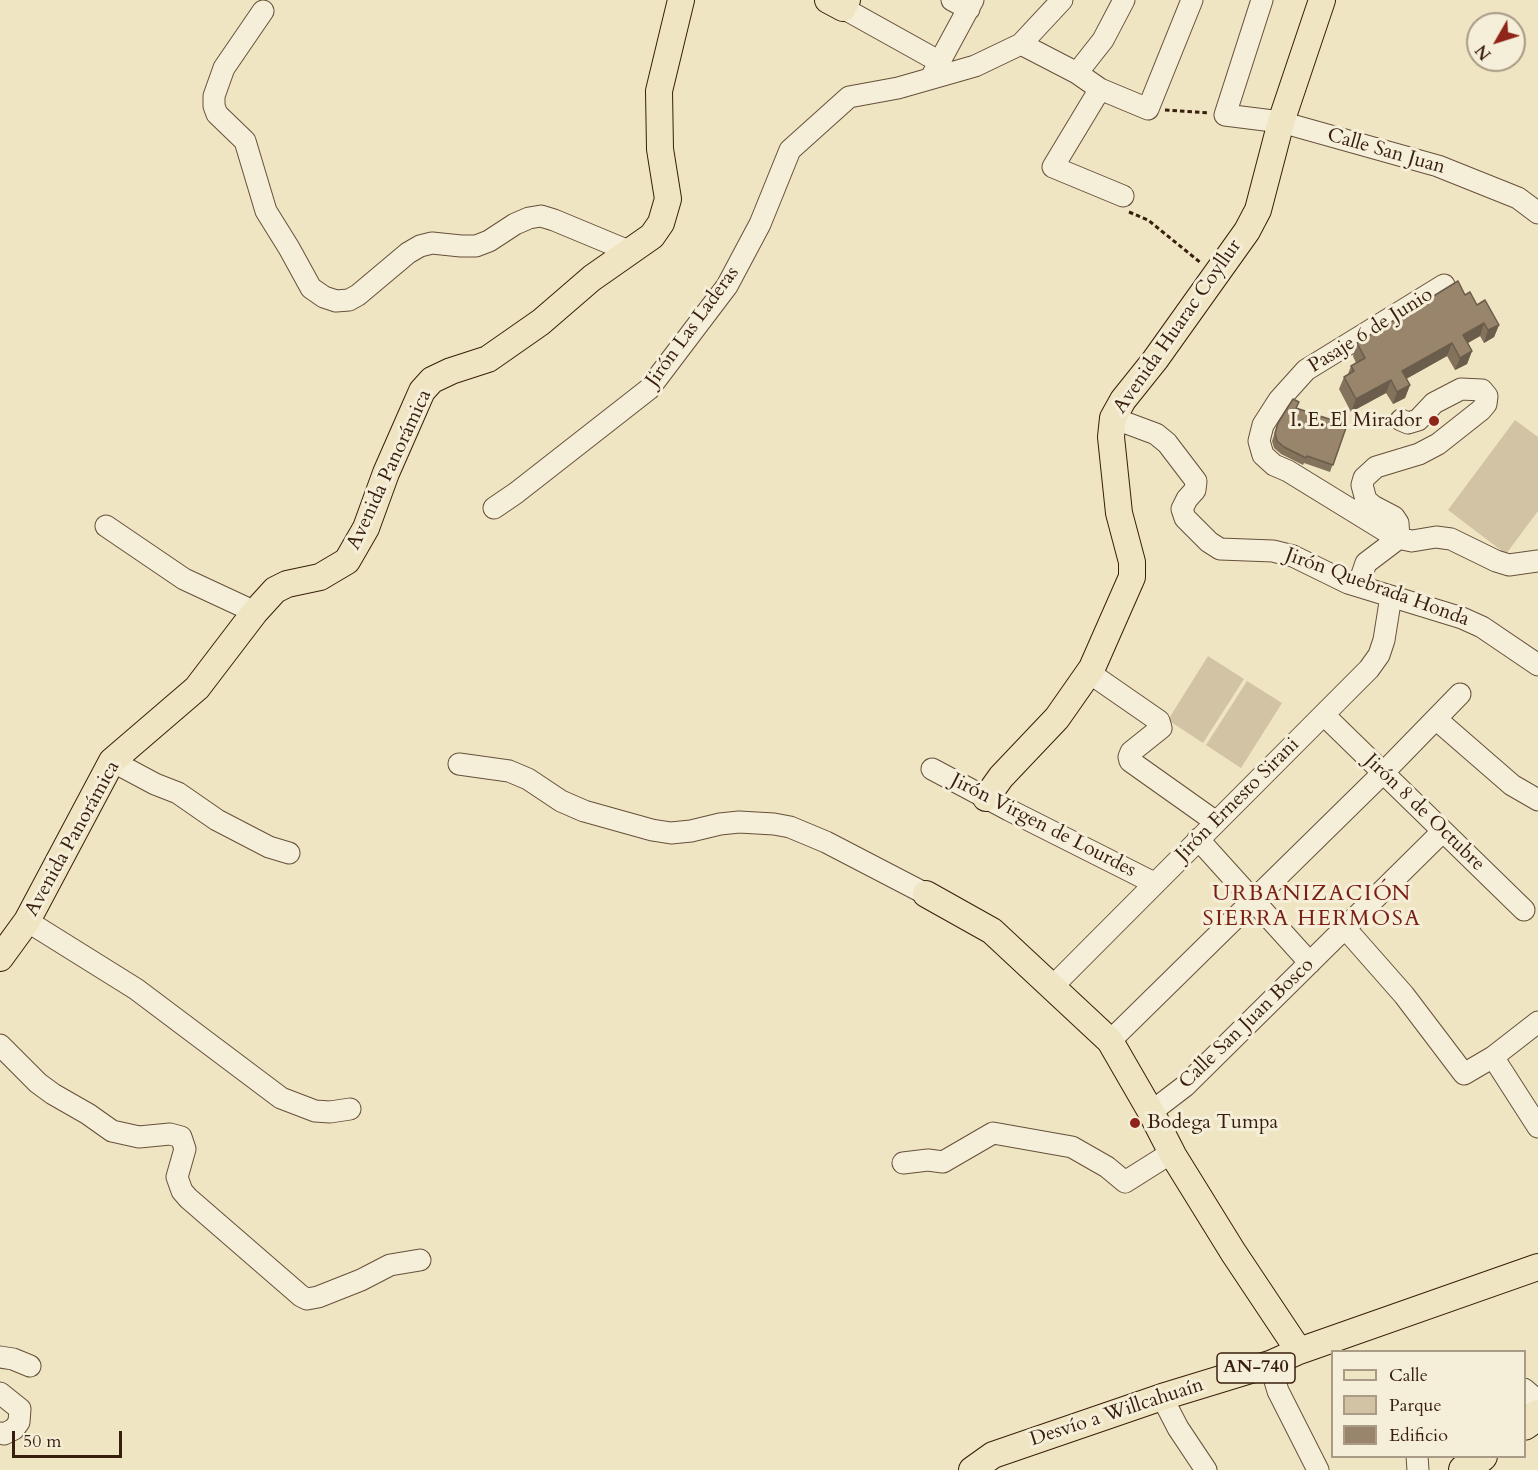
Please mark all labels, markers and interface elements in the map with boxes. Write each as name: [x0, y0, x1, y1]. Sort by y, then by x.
north arrow: [1466, 12, 1526, 72]
text: N: [1471, 40, 1496, 64]
street label: Calle San Juan: [1324, 124, 1448, 180]
street label: Avenida Huarac Coyllur: [1109, 235, 1247, 419]
street label: Jirón Las Laderas: [641, 262, 745, 392]
street label: Pasaje 6 de Junio: [1304, 283, 1438, 379]
street label: Avenida Panorámica: [342, 386, 438, 554]
place label: I. E. El Mirador: [1290, 409, 1422, 433]
marker: I. E. El Mirador: [1427, 414, 1441, 428]
street label: Jirón Quebrada Honda: [1282, 544, 1472, 632]
street label: Jirón Ernesto Sirani: [1171, 733, 1305, 867]
street label: Jirón 8 de Octubre: [1359, 749, 1489, 877]
street label: Avenida Panorámica: [20, 757, 126, 921]
street label: Jirón Virgen de Lourdes: [946, 769, 1140, 883]
district label: URBANIZACIÓN SIERRA HERMOSA: [1203, 882, 1421, 933]
street label: Calle San Juan Bosco: [1175, 954, 1319, 1094]
place label: Bodega Tumpa: [1147, 1111, 1278, 1135]
marker: Bodega Tumpa: [1128, 1116, 1142, 1130]
legend: [1331, 1350, 1526, 1458]
road number: AN-740: [1217, 1353, 1295, 1383]
text: Calle: [1389, 1363, 1428, 1388]
street label: Desvío a Willcahuaín: [1027, 1374, 1207, 1452]
text: Parque: [1389, 1393, 1442, 1418]
scale bar: [15, 1419, 124, 1457]
text: Edificio: [1389, 1423, 1448, 1448]
text: 50 m: [23, 1429, 62, 1454]

